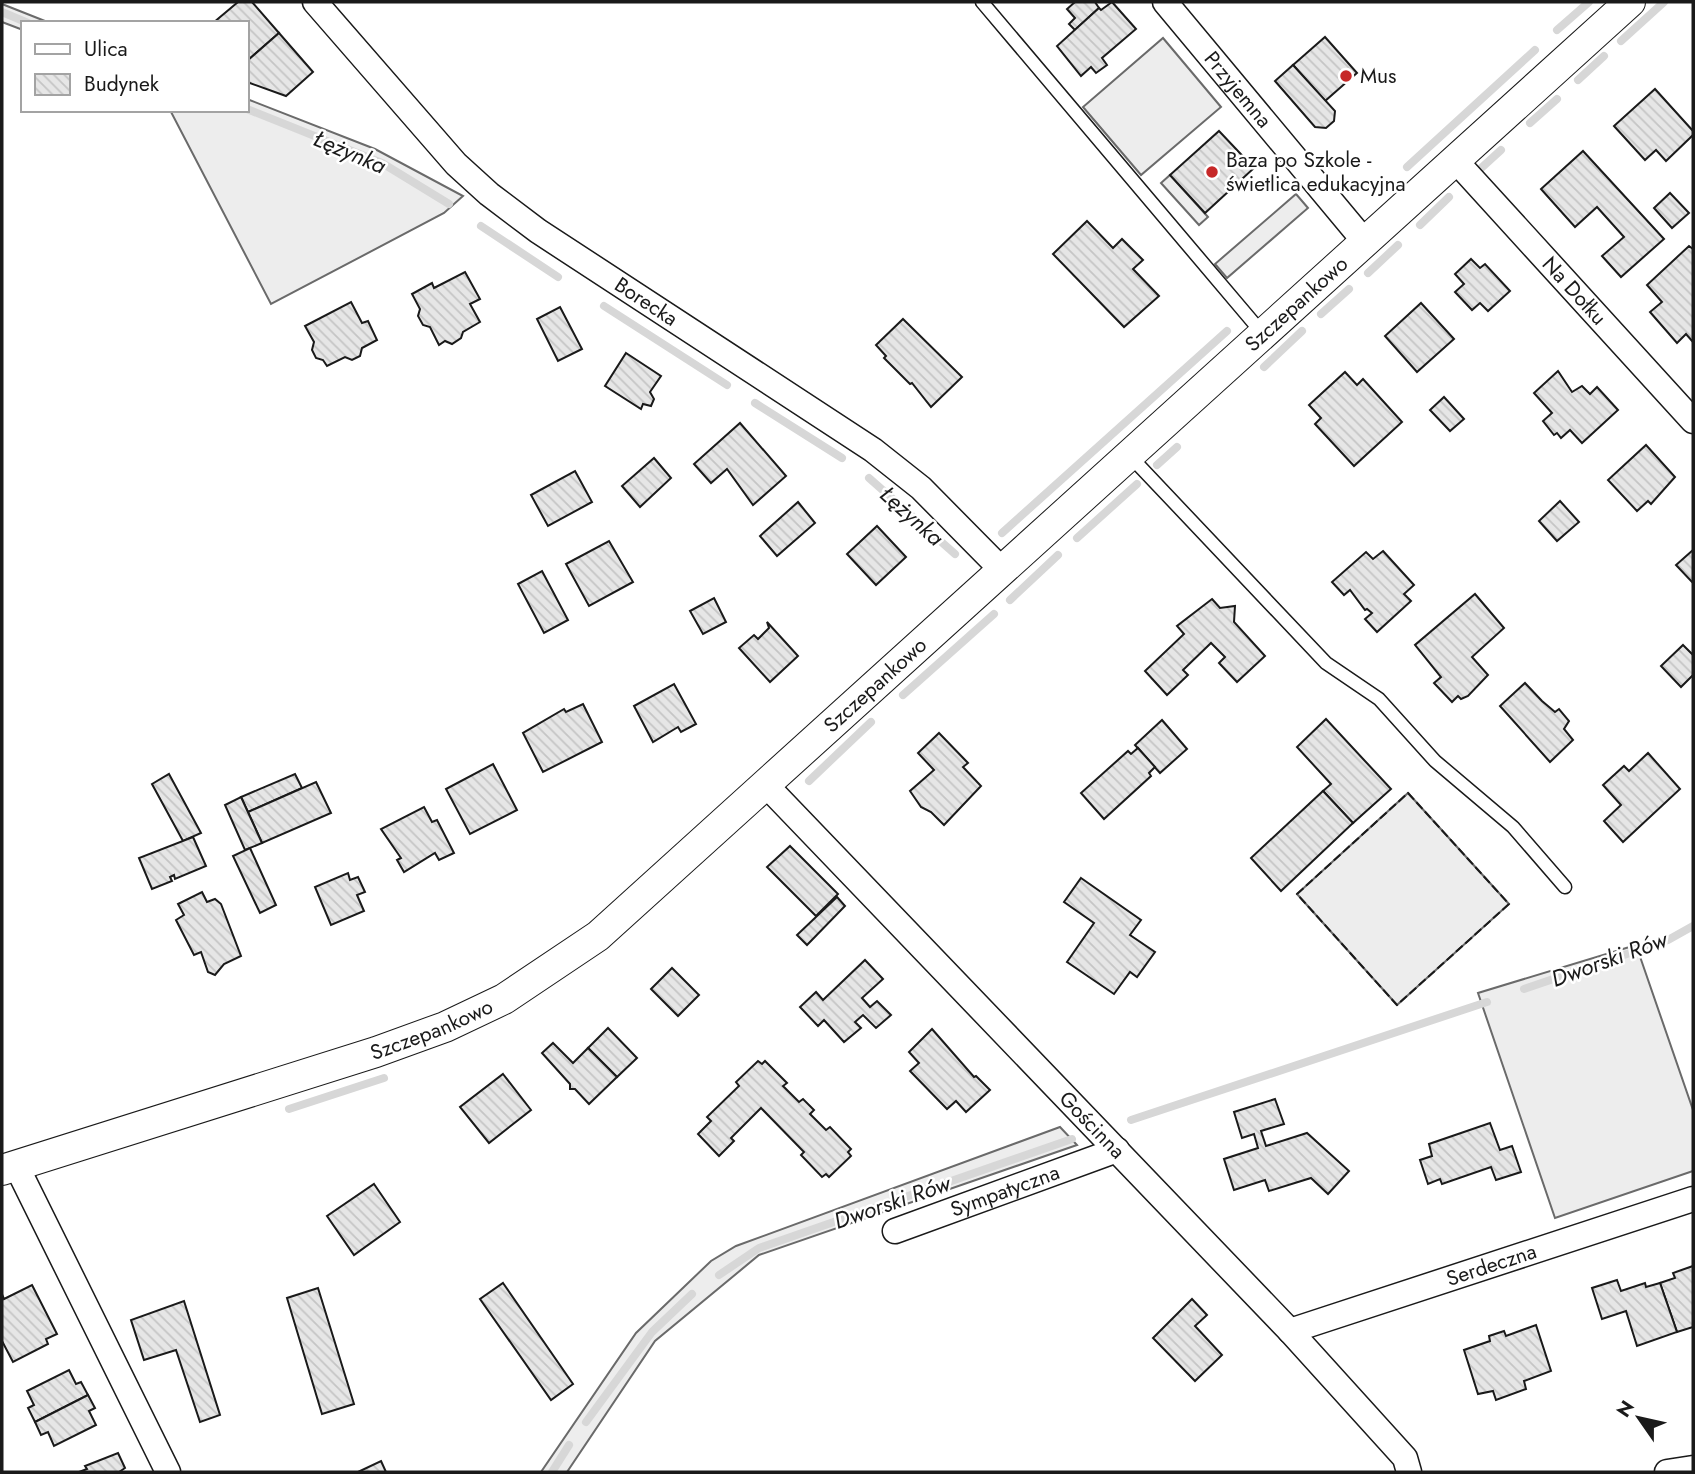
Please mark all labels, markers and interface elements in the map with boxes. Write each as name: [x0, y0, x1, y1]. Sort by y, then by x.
legend: [21, 21, 248, 112]
text: Ulica: [84, 34, 128, 64]
street label: Przyjemna: [1197, 45, 1279, 134]
place label: Mus: [1360, 61, 1397, 91]
marker: Mus: [1338, 68, 1354, 84]
text: Budynek: [84, 69, 160, 99]
water label: Łężynka: [308, 122, 392, 183]
place label: Baza po Szkole - świetlica edukacyjna: [1226, 145, 1406, 199]
marker: Baza po Szkole - świetlica edukacyjna: [1204, 164, 1220, 180]
street label: Szczepankowo: [1238, 249, 1355, 359]
street label: Na Dołku: [1535, 250, 1613, 332]
street label: Borecka: [609, 270, 684, 334]
water label: Łężynka: [872, 478, 952, 554]
street label: Szczepankowo: [817, 630, 933, 740]
water label: Dworski Rów: [1546, 922, 1673, 996]
street label: Szczepankowo: [366, 991, 498, 1068]
street label: Gościnna: [1052, 1084, 1132, 1165]
street label: Sympatyczna: [946, 1157, 1064, 1225]
water label: Dworski Rów: [829, 1166, 957, 1238]
street label: Serdeczna: [1443, 1236, 1540, 1294]
north arrow: [1604, 1383, 1674, 1453]
text: N: [1610, 1395, 1641, 1423]

